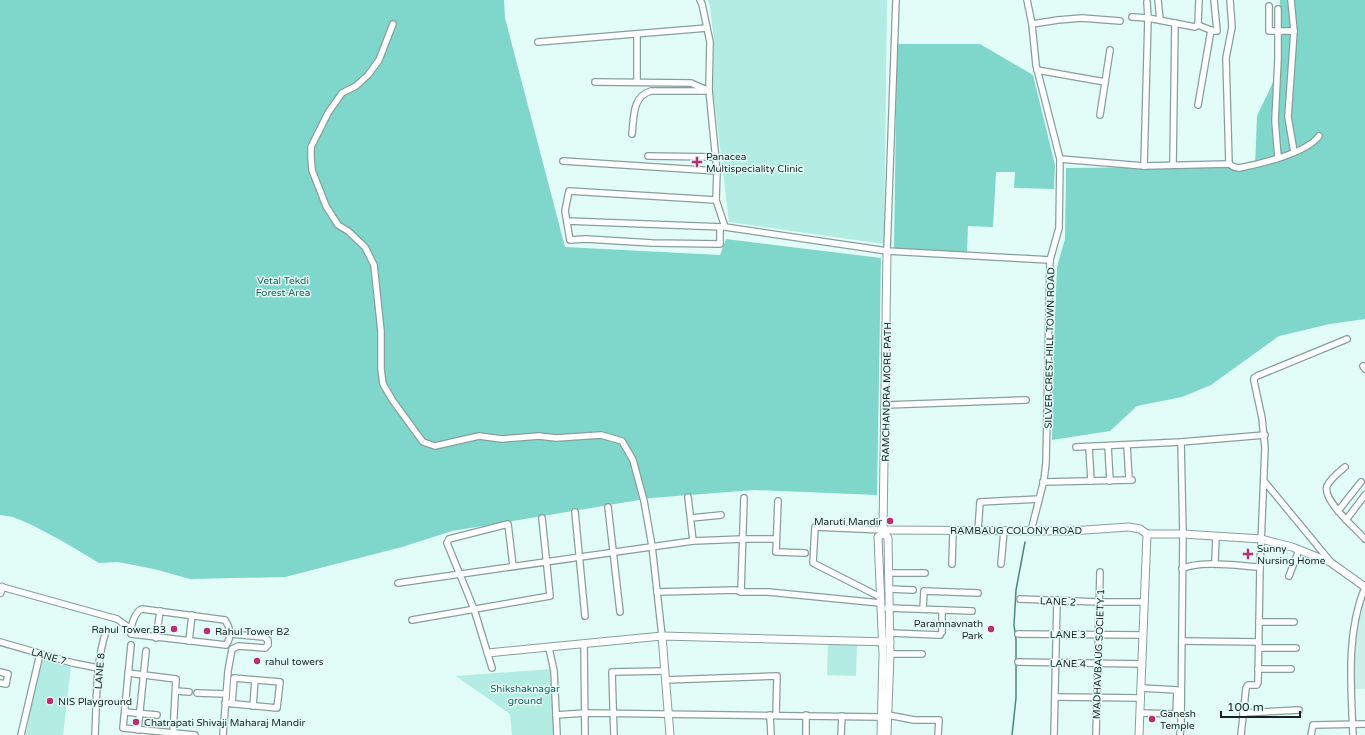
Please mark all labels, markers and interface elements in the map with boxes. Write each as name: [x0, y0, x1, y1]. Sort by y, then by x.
place label: Panacea Multispeciality Clinic: [706, 151, 803, 175]
marker: Panacea Multispeciality Clinic: [691, 156, 703, 168]
street label: SILVER CREST HILL TOWN ROAD: [1043, 267, 1057, 429]
park label: Vetal Tekdi Forest Area: [256, 275, 310, 299]
street label: RAMCHANDRA MORE PATH: [880, 322, 894, 462]
place label: Maruti Mandir: [814, 516, 882, 528]
marker: Maruti Mandir: [885, 516, 895, 526]
street label: RAMBAUG COLONY ROAD: [950, 525, 1082, 537]
place label: Sunny Nursing Home: [1257, 543, 1326, 567]
marker: Sunny Nursing Home: [1242, 548, 1254, 560]
street label: MADHAVBAUG SOCIETY 1: [1091, 589, 1107, 719]
street label: LANE 2: [1040, 595, 1076, 609]
place label: Paramnavnath Park: [914, 618, 984, 642]
place label: Rahul Tower B3: [91, 624, 166, 636]
marker: Rahul Tower B3: [169, 624, 179, 634]
marker: Paramnavnath Park: [986, 624, 996, 634]
marker: Rahul Tower B2: [202, 626, 212, 636]
place label: Rahul Tower B2: [215, 626, 290, 638]
street label: LANE 3: [1050, 629, 1086, 641]
street label: LANE 7: [30, 646, 68, 668]
street label: LANE 8: [92, 652, 108, 690]
marker: rahul towers: [252, 656, 262, 666]
place label: rahul towers: [265, 656, 324, 668]
street label: LANE 4: [1050, 658, 1086, 670]
park label: Shikshaknagar ground: [490, 683, 560, 707]
scale bar: [1221, 693, 1300, 719]
marker: NIS Playground: [45, 696, 55, 706]
place label: NIS Playground: [58, 696, 132, 708]
text: 100 m: [1227, 700, 1264, 714]
place label: Ganesh Temple: [1160, 708, 1196, 732]
marker: Ganesh Temple: [1147, 714, 1157, 724]
marker: Chatrapati Shivaji Maharaj Mandir: [131, 717, 141, 727]
place label: Chatrapati Shivaji Maharaj Mandir: [144, 717, 305, 729]

